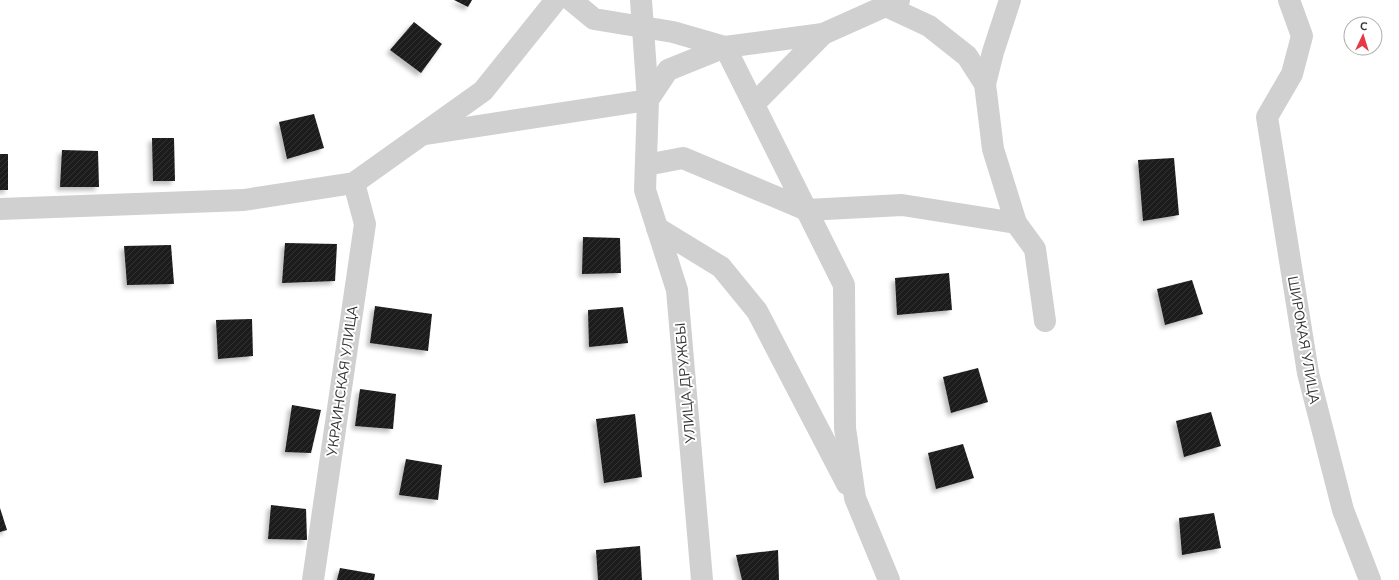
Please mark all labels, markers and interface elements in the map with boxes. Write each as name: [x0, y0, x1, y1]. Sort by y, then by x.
north arrow: [1343, 16, 1383, 56]
text: С: [1359, 19, 1368, 33]
street label: ШИРОКАЯ УЛИЦА: [1284, 274, 1324, 406]
street label: УКРАИНСКАЯ УЛИЦА: [322, 304, 362, 459]
street label: УЛИЦА ДРУЖБЫ: [671, 322, 699, 445]

